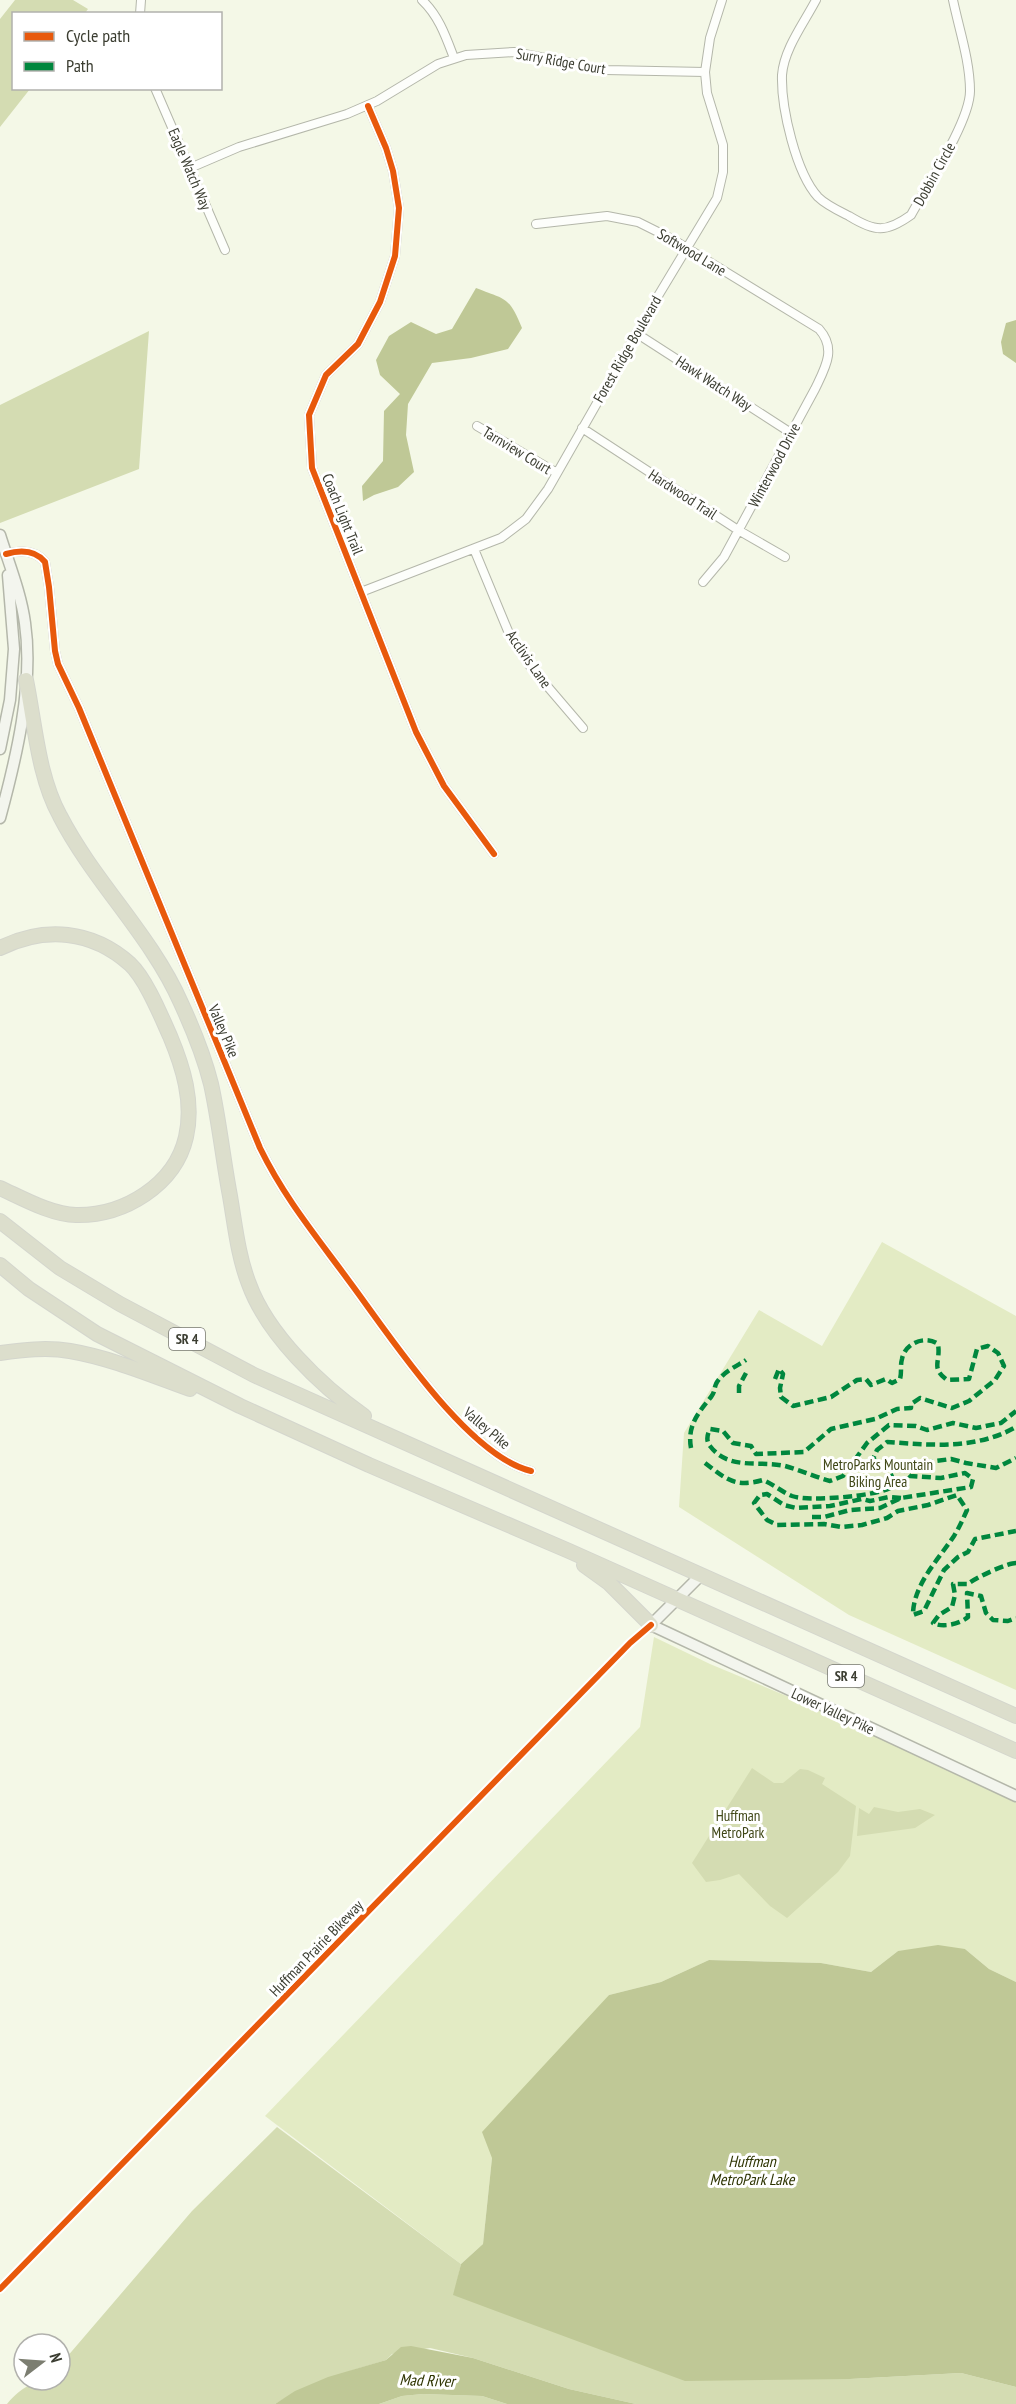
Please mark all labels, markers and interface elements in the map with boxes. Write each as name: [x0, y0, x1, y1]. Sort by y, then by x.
legend: [12, 12, 222, 90]
text: Cycle path: [66, 24, 130, 47]
street label: Surry Ridge Court: [515, 44, 607, 78]
text: Path: [66, 54, 94, 77]
street label: Eagle Watch Way: [164, 125, 216, 213]
street label: Dobbin Circle: [909, 139, 959, 209]
street label: Softwood Lane: [654, 224, 730, 280]
street label: Forest Ridge Boulevard: [589, 292, 665, 406]
street label: Hawk Watch Way: [672, 351, 756, 415]
street label: Winterwood Drive: [744, 420, 804, 510]
street label: Tarnview Court: [479, 422, 555, 478]
street label: Hardwood Trail: [645, 465, 721, 523]
street label: Coach Light Trail: [318, 471, 368, 558]
street label: Acclivis Lane: [502, 626, 556, 692]
street label: Valley Pike: [204, 1001, 244, 1060]
road number: SR 4: [169, 1328, 205, 1350]
street label: Valley Pike: [459, 1402, 514, 1453]
park label: MetroParks Mountain Biking Area: [823, 1455, 933, 1491]
road number: SR 4: [828, 1665, 864, 1687]
street label: Lower Valley Pike: [789, 1684, 877, 1738]
park label: Huffman MetroPark: [712, 1806, 765, 1842]
street label: Huffman Prairie Bikeway: [265, 1896, 367, 2000]
water label: Huffman MetroPark Lake: [710, 2151, 796, 2189]
north arrow: [12, 2332, 72, 2392]
text: N: [46, 2351, 67, 2365]
water label: Mad River: [399, 2369, 458, 2391]

